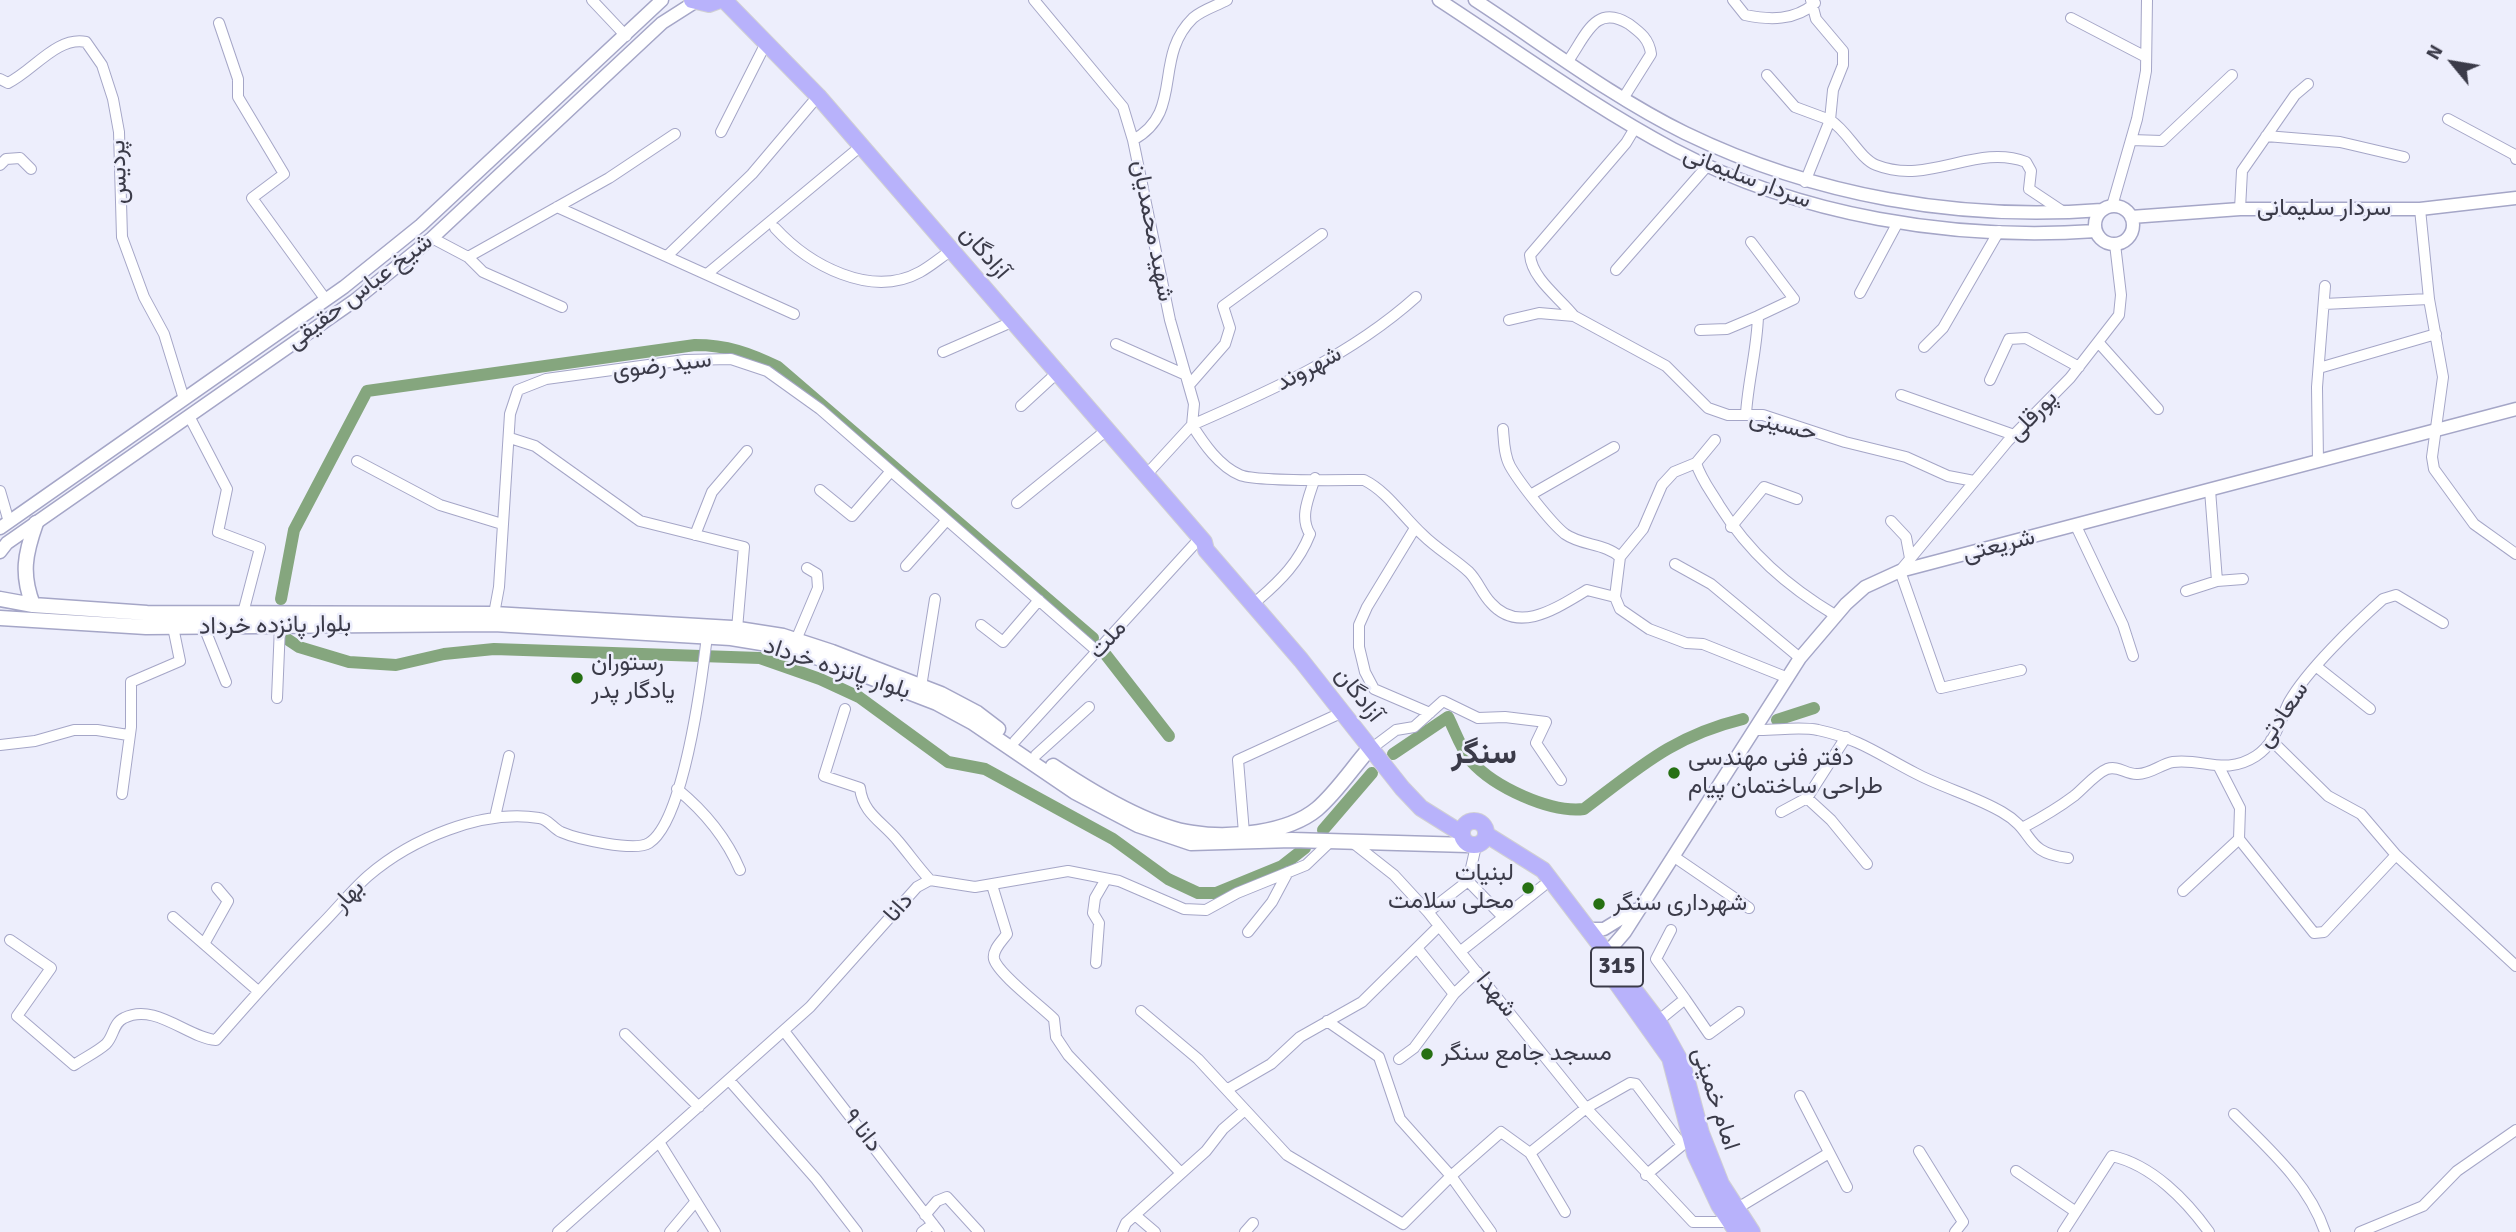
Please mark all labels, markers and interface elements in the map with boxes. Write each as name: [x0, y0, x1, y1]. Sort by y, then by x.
north arrow: [2418, 28, 2488, 98]
text: N: [2421, 41, 2449, 64]
street label: پردیس: [103, 139, 135, 205]
street label: سردار سلیمانی: [1679, 140, 1815, 216]
street label: شهید محمدیان: [1124, 158, 1180, 304]
street label: سردار سلیمانی: [2257, 195, 2391, 223]
street label: آزادگان: [953, 220, 1015, 286]
street label: شیخ عباس حقیقی: [281, 228, 439, 356]
street label: شهروند: [1271, 340, 1347, 398]
street label: سید رضوی: [611, 346, 713, 386]
street label: پورقلی: [2002, 384, 2064, 448]
street label: حسینی: [1746, 404, 1820, 448]
street label: شریعتی: [1960, 523, 2038, 569]
street label: بلوار پانزده خرداد: [199, 610, 351, 642]
street label: ملت: [1083, 614, 1133, 666]
street label: بلوار پانزده خرداد: [760, 632, 914, 706]
place label: رستوران یادگار پدر: [591, 650, 675, 706]
street label: آزادگان: [1328, 662, 1388, 728]
marker: رستوران یادگار پدر: [569, 670, 585, 686]
street label: سعادتی: [2251, 677, 2315, 753]
district label: سنگر: [1451, 736, 1517, 774]
place label: دفتر فنی مهندسی طراحی ساختمان پیام: [1688, 745, 1883, 801]
marker: دفتر فنی مهندسی طراحی ساختمان پیام: [1666, 765, 1682, 781]
place label: لبنیات محلی سلامت: [1388, 860, 1514, 916]
street label: بهار: [327, 874, 371, 918]
marker: لبنیات محلی سلامت: [1520, 880, 1536, 896]
street label: دانا: [878, 887, 920, 929]
place label: شهرداری سنگر: [1613, 890, 1747, 918]
marker: شهرداری سنگر: [1591, 896, 1607, 912]
road number: 315: [1591, 948, 1643, 986]
street label: شهدا: [1469, 967, 1523, 1023]
place label: مسجد جامع سنگر: [1441, 1040, 1612, 1068]
street label: امام خمینی: [1685, 1044, 1745, 1154]
marker: مسجد جامع سنگر: [1419, 1046, 1435, 1062]
street label: دانا ۹: [836, 1104, 888, 1158]

